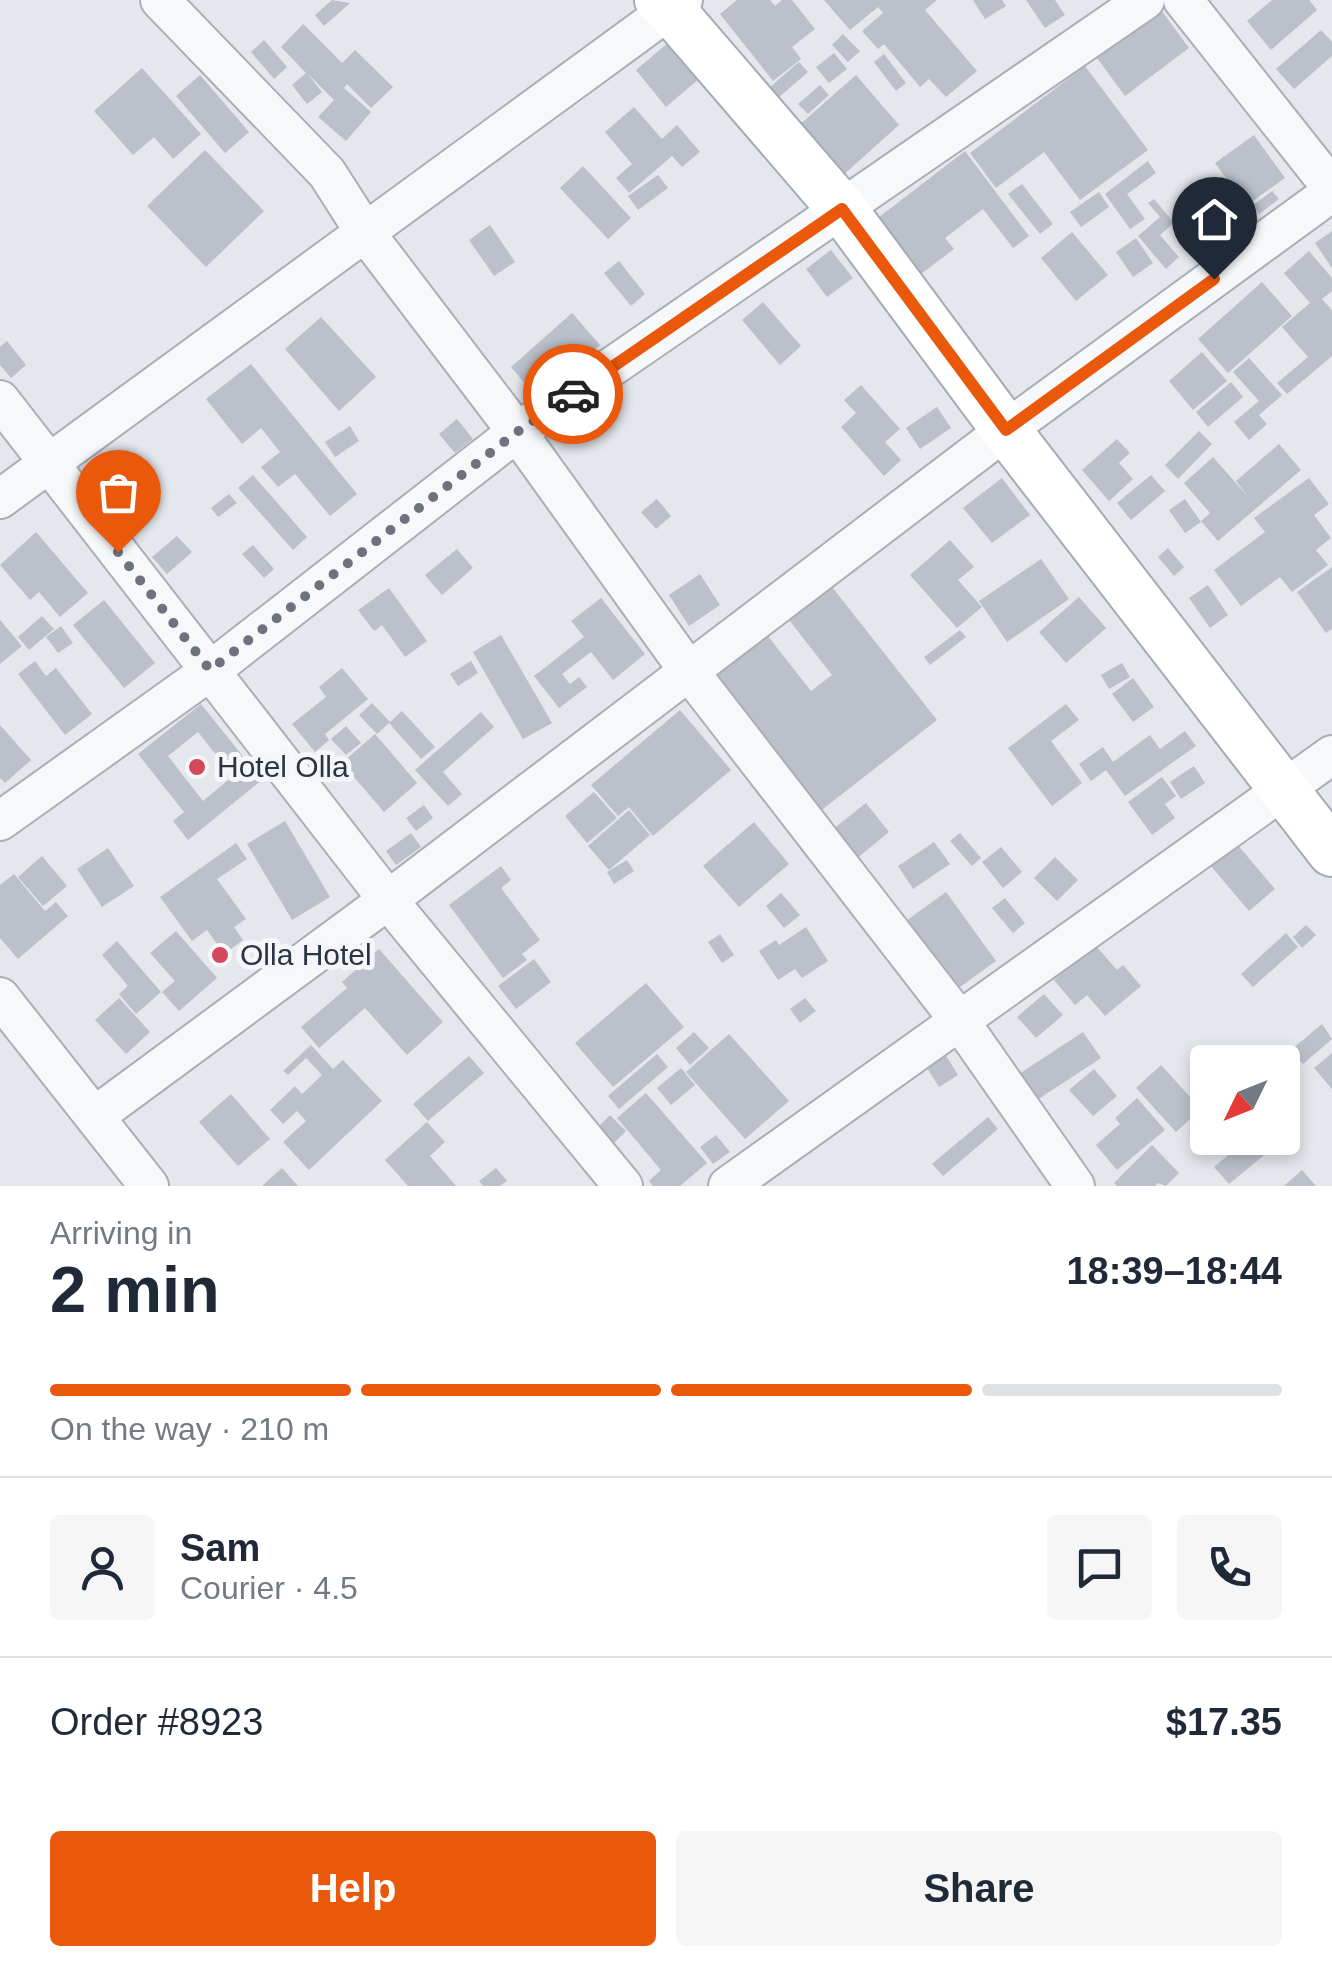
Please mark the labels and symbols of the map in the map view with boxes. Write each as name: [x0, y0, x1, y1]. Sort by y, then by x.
pin: [1172, 177, 1257, 280]
courier: [523, 344, 623, 444]
pin: [76, 450, 161, 553]
place label: Hotel Olla: [217, 750, 349, 783]
marker: Hotel Olla: [186, 756, 208, 778]
place label: Olla Hotel: [240, 938, 372, 971]
marker: Olla Hotel: [209, 944, 231, 966]
north arrow: [1190, 1045, 1300, 1155]

